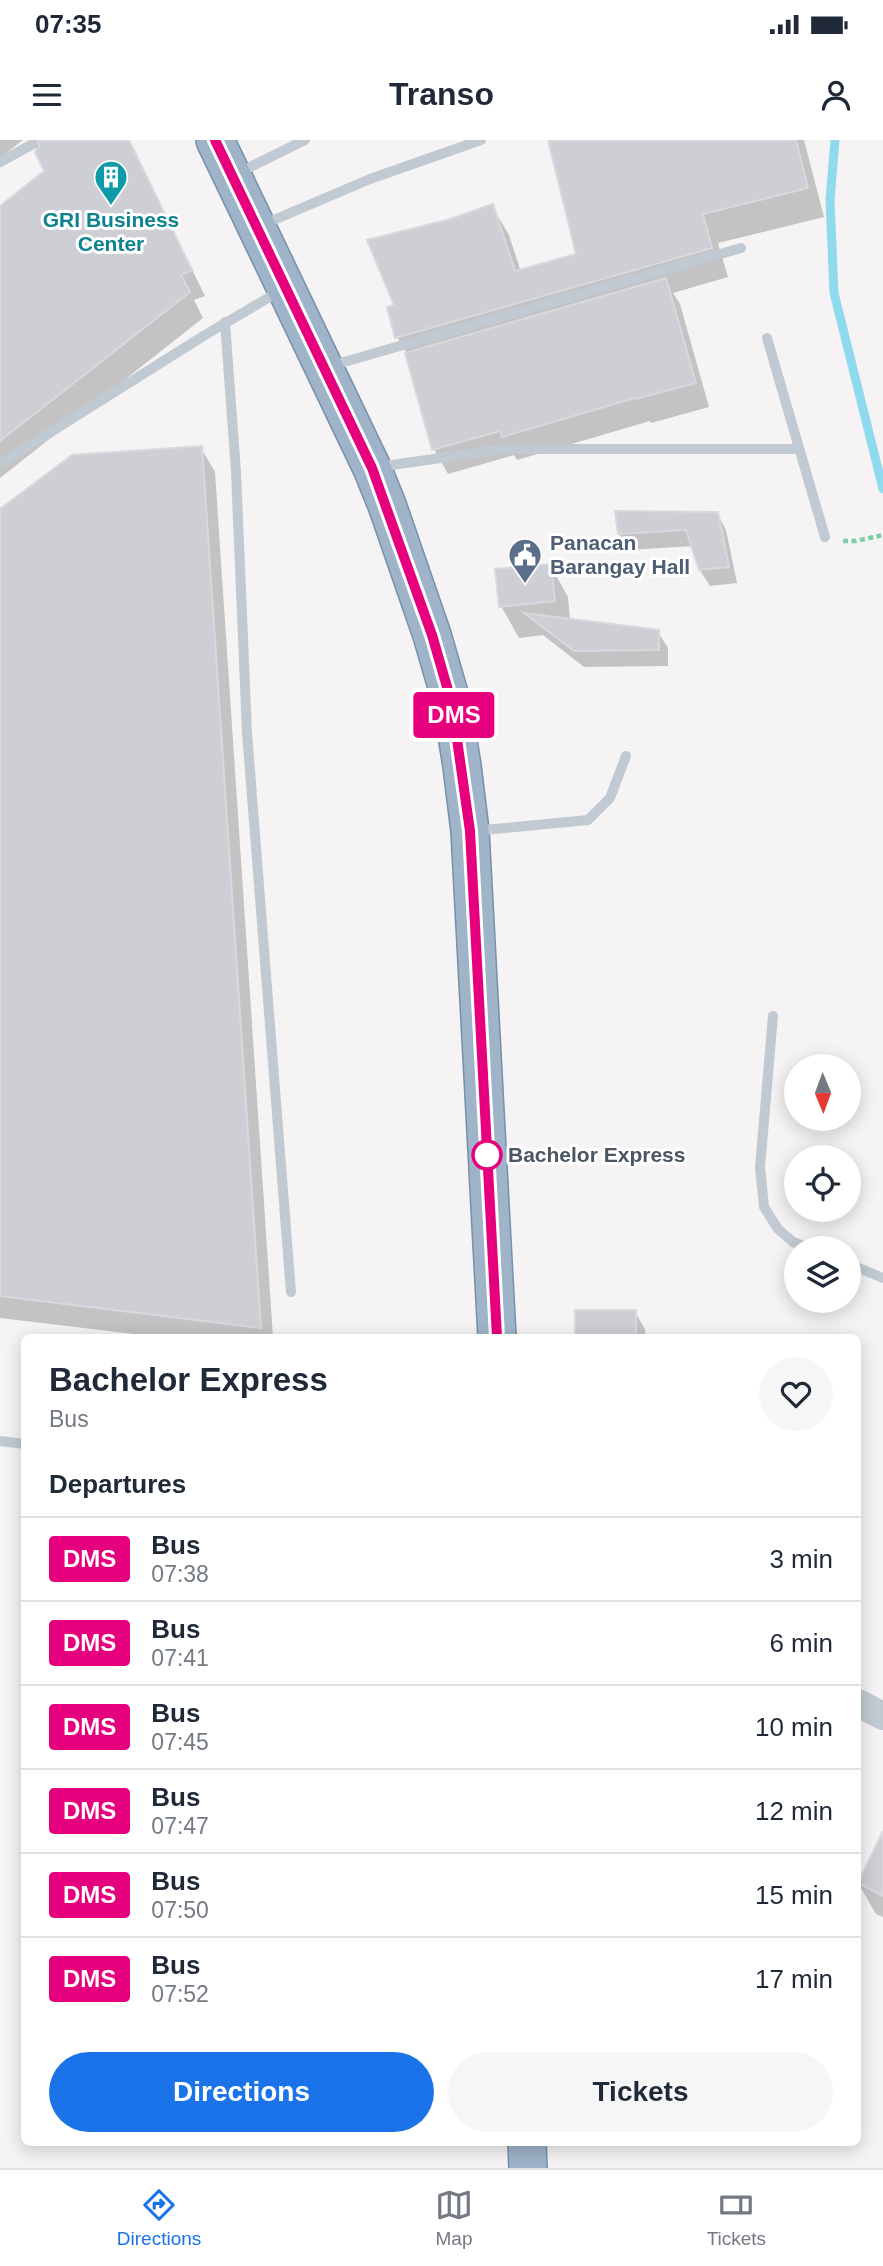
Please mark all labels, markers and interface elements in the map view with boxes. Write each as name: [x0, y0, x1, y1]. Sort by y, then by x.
text: 07:35: [35, 9, 102, 39]
icon: menu: [28, 76, 66, 114]
text: Transo: [389, 76, 494, 112]
icon: person: [817, 76, 855, 114]
building icon: GRI Business Center: [92, 158, 130, 207]
place label: GRI Business Center: [43, 208, 179, 255]
place label: Panacan Barangay Hall: [550, 531, 690, 578]
public building icon: Panacan Barangay Hall: [506, 536, 544, 585]
line badge: DMS: [414, 692, 494, 738]
text: DMS: [427, 701, 481, 728]
north arrow: [784, 1054, 861, 1130]
map controls: [784, 1054, 861, 1313]
marker: Bachelor Express: [472, 1140, 502, 1170]
place label: Bachelor Express: [508, 1143, 685, 1166]
button: locate: [784, 1145, 861, 1222]
button: layers: [784, 1236, 861, 1313]
button: heart: [759, 1357, 833, 1431]
text: Bachelor Express: [49, 1361, 328, 1398]
text: Bus: [49, 1406, 89, 1432]
text: Departures: [49, 1469, 186, 1499]
text: Bus: [151, 1530, 200, 1560]
text: 3 min: [769, 1544, 833, 1574]
text: DMS: [63, 1545, 116, 1572]
text: 07:38: [151, 1561, 209, 1587]
text: Bus: [151, 1614, 200, 1644]
text: 6 min: [769, 1628, 833, 1658]
text: DMS: [63, 1629, 116, 1656]
text: 07:41: [151, 1645, 209, 1671]
text: Bus: [151, 1698, 200, 1728]
text: 10 min: [755, 1712, 833, 1742]
text: DMS: [63, 1713, 116, 1740]
text: 07:45: [151, 1729, 209, 1755]
text: Bus: [151, 1782, 200, 1812]
text: 12 min: [755, 1796, 833, 1826]
text: DMS: [63, 1797, 116, 1824]
text: 07:47: [151, 1813, 209, 1839]
text: Bus: [151, 1866, 200, 1896]
text: 15 min: [755, 1880, 833, 1910]
text: DMS: [63, 1881, 116, 1908]
text: 07:50: [151, 1897, 209, 1923]
text: Bus: [151, 1950, 200, 1980]
text: 17 min: [755, 1964, 833, 1994]
text: DMS: [63, 1965, 116, 1992]
text: 07:52: [151, 1981, 209, 2007]
button: Directions: [49, 2052, 434, 2132]
button: Tickets: [448, 2052, 833, 2132]
tab: Directions: [117, 2186, 201, 2250]
tab: Map: [435, 2186, 473, 2250]
tab: Tickets: [707, 2186, 766, 2250]

